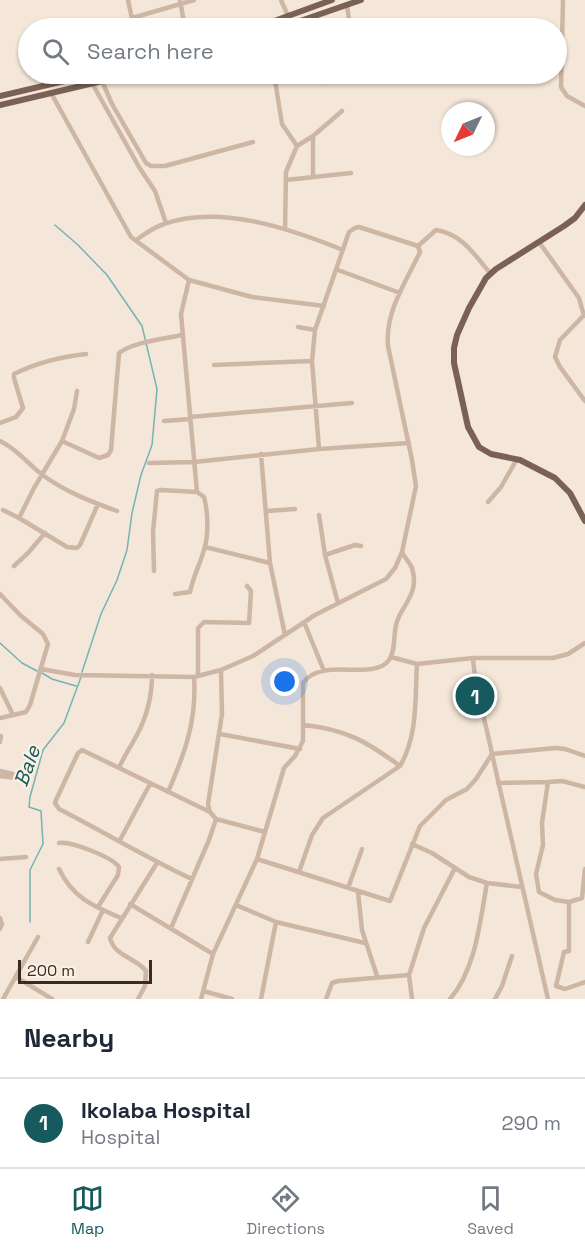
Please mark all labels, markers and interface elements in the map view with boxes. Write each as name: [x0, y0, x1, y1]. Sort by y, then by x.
search box: [18, 18, 567, 84]
icon: search: [39, 35, 72, 68]
text: Search here: [87, 37, 214, 65]
north arrow: [441, 102, 495, 156]
your location: [270, 667, 299, 696]
pin: 1: [456, 674, 494, 718]
water label: Bale: [8, 741, 47, 790]
scale bar: [18, 957, 152, 984]
text: 200 m: [27, 960, 75, 981]
text: Nearby: [24, 1021, 114, 1055]
text: Ikolaba Hospital: [81, 1096, 251, 1124]
text: 1: [39, 1110, 48, 1136]
text: 290 m: [502, 1110, 561, 1136]
text: Hospital: [81, 1124, 160, 1150]
tab: Map: [71, 1182, 104, 1239]
tab: Directions: [247, 1182, 325, 1239]
tab: Saved: [467, 1182, 514, 1239]

